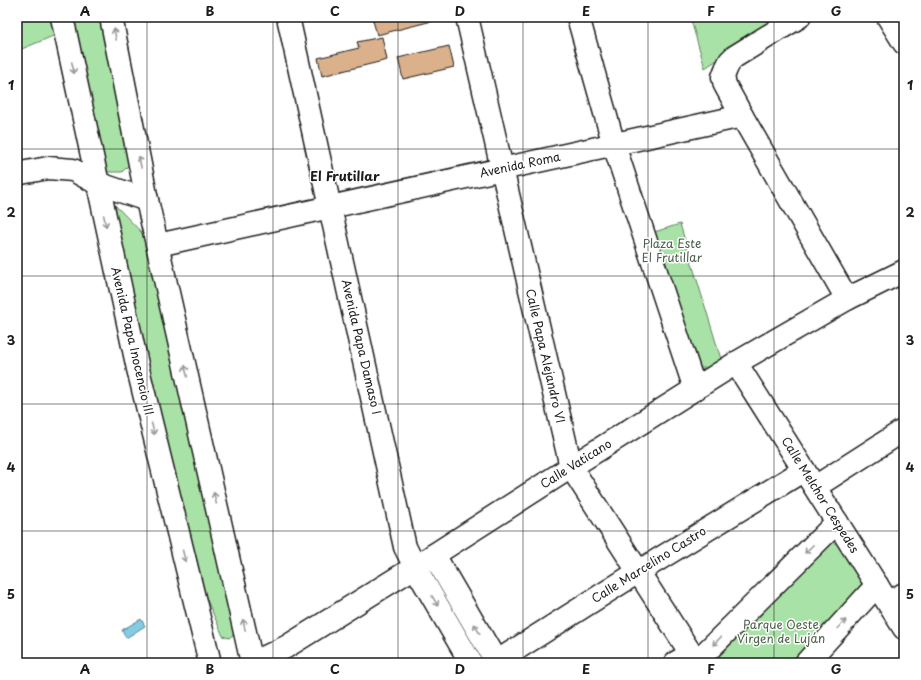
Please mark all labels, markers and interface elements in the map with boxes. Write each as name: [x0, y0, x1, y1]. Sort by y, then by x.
text: A: [80, 1, 90, 20]
text: B: [206, 1, 215, 20]
text: C: [330, 1, 340, 20]
text: D: [455, 1, 465, 20]
text: E: [582, 1, 590, 20]
text: F: [707, 1, 715, 20]
text: G: [831, 1, 841, 20]
one-way arrow: [110, 28, 118, 41]
one-way arrow: [69, 61, 77, 74]
text: 1: [8, 75, 14, 94]
text: 1: [907, 75, 913, 94]
street label: Avenida Roma: [478, 147, 563, 181]
one-way arrow: [136, 156, 144, 169]
district label: El Frutillar: [310, 166, 380, 185]
text: 2: [6, 202, 16, 221]
text: 2: [905, 202, 915, 221]
one-way arrow: [101, 214, 109, 227]
park label: Plaza Este El Frutillar: [642, 234, 703, 266]
street label: Avenida Papa Inocencio III: [107, 265, 159, 417]
street label: Avenida Papa Damaso I: [338, 277, 386, 416]
street label: Calle Papa Alejandro VI: [522, 287, 570, 425]
text: 3: [7, 330, 16, 349]
text: 3: [906, 330, 915, 349]
one-way arrow: [182, 365, 190, 378]
one-way arrow: [149, 423, 157, 436]
street label: Calle Melchor Cespedes: [778, 433, 864, 557]
street label: Calle Vaticano: [536, 434, 615, 492]
text: 4: [7, 457, 16, 476]
text: 4: [906, 457, 915, 476]
one-way arrow: [211, 492, 219, 505]
street label: Calle Marcelino Castro: [588, 521, 710, 607]
one-way arrow: [804, 544, 814, 554]
one-way arrow: [180, 549, 188, 562]
text: 5: [7, 584, 15, 603]
text: 5: [906, 584, 914, 603]
one-way arrow: [431, 595, 439, 606]
park label: Parque Oeste Virgen de Luján: [737, 615, 825, 647]
one-way arrow: [239, 619, 247, 632]
one-way arrow: [837, 619, 847, 629]
one-way arrow: [473, 623, 481, 635]
one-way arrow: [712, 636, 722, 646]
text: A: [80, 659, 90, 678]
text: B: [206, 659, 215, 678]
text: C: [330, 659, 340, 678]
text: D: [455, 659, 465, 678]
text: E: [582, 659, 590, 678]
text: F: [707, 659, 715, 678]
text: G: [831, 659, 841, 678]

